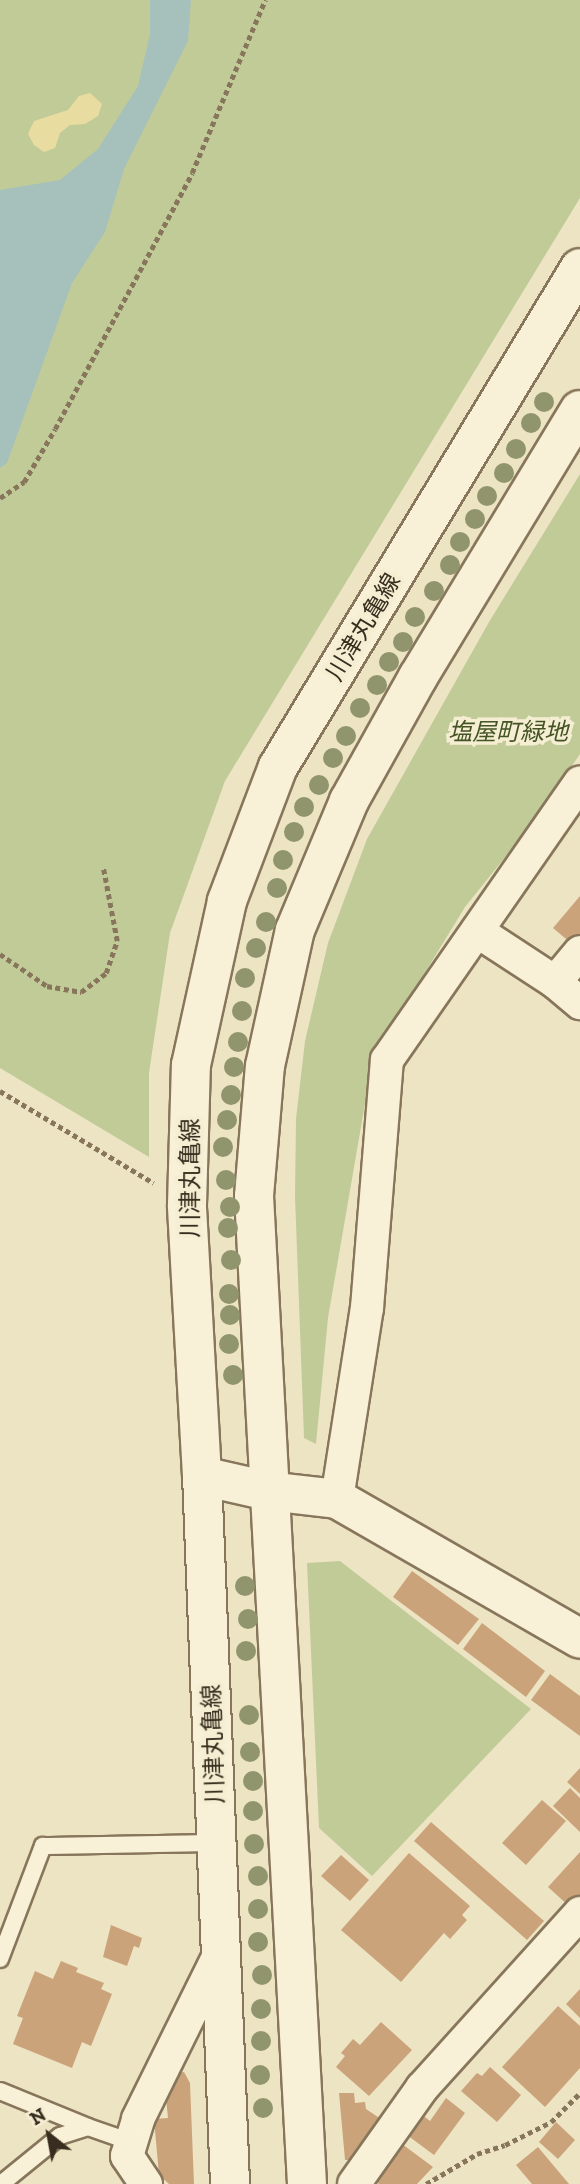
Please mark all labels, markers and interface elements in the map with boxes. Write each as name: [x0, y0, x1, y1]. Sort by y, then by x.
street label: 川津丸亀線: [320, 568, 406, 686]
park label: 塩屋町緑地: [448, 718, 568, 746]
street label: 川津丸亀線: [176, 1118, 204, 1238]
street label: 川津丸亀線: [197, 1684, 229, 1804]
north arrow: [14, 2100, 84, 2170]
text: N: [26, 2103, 50, 2130]

